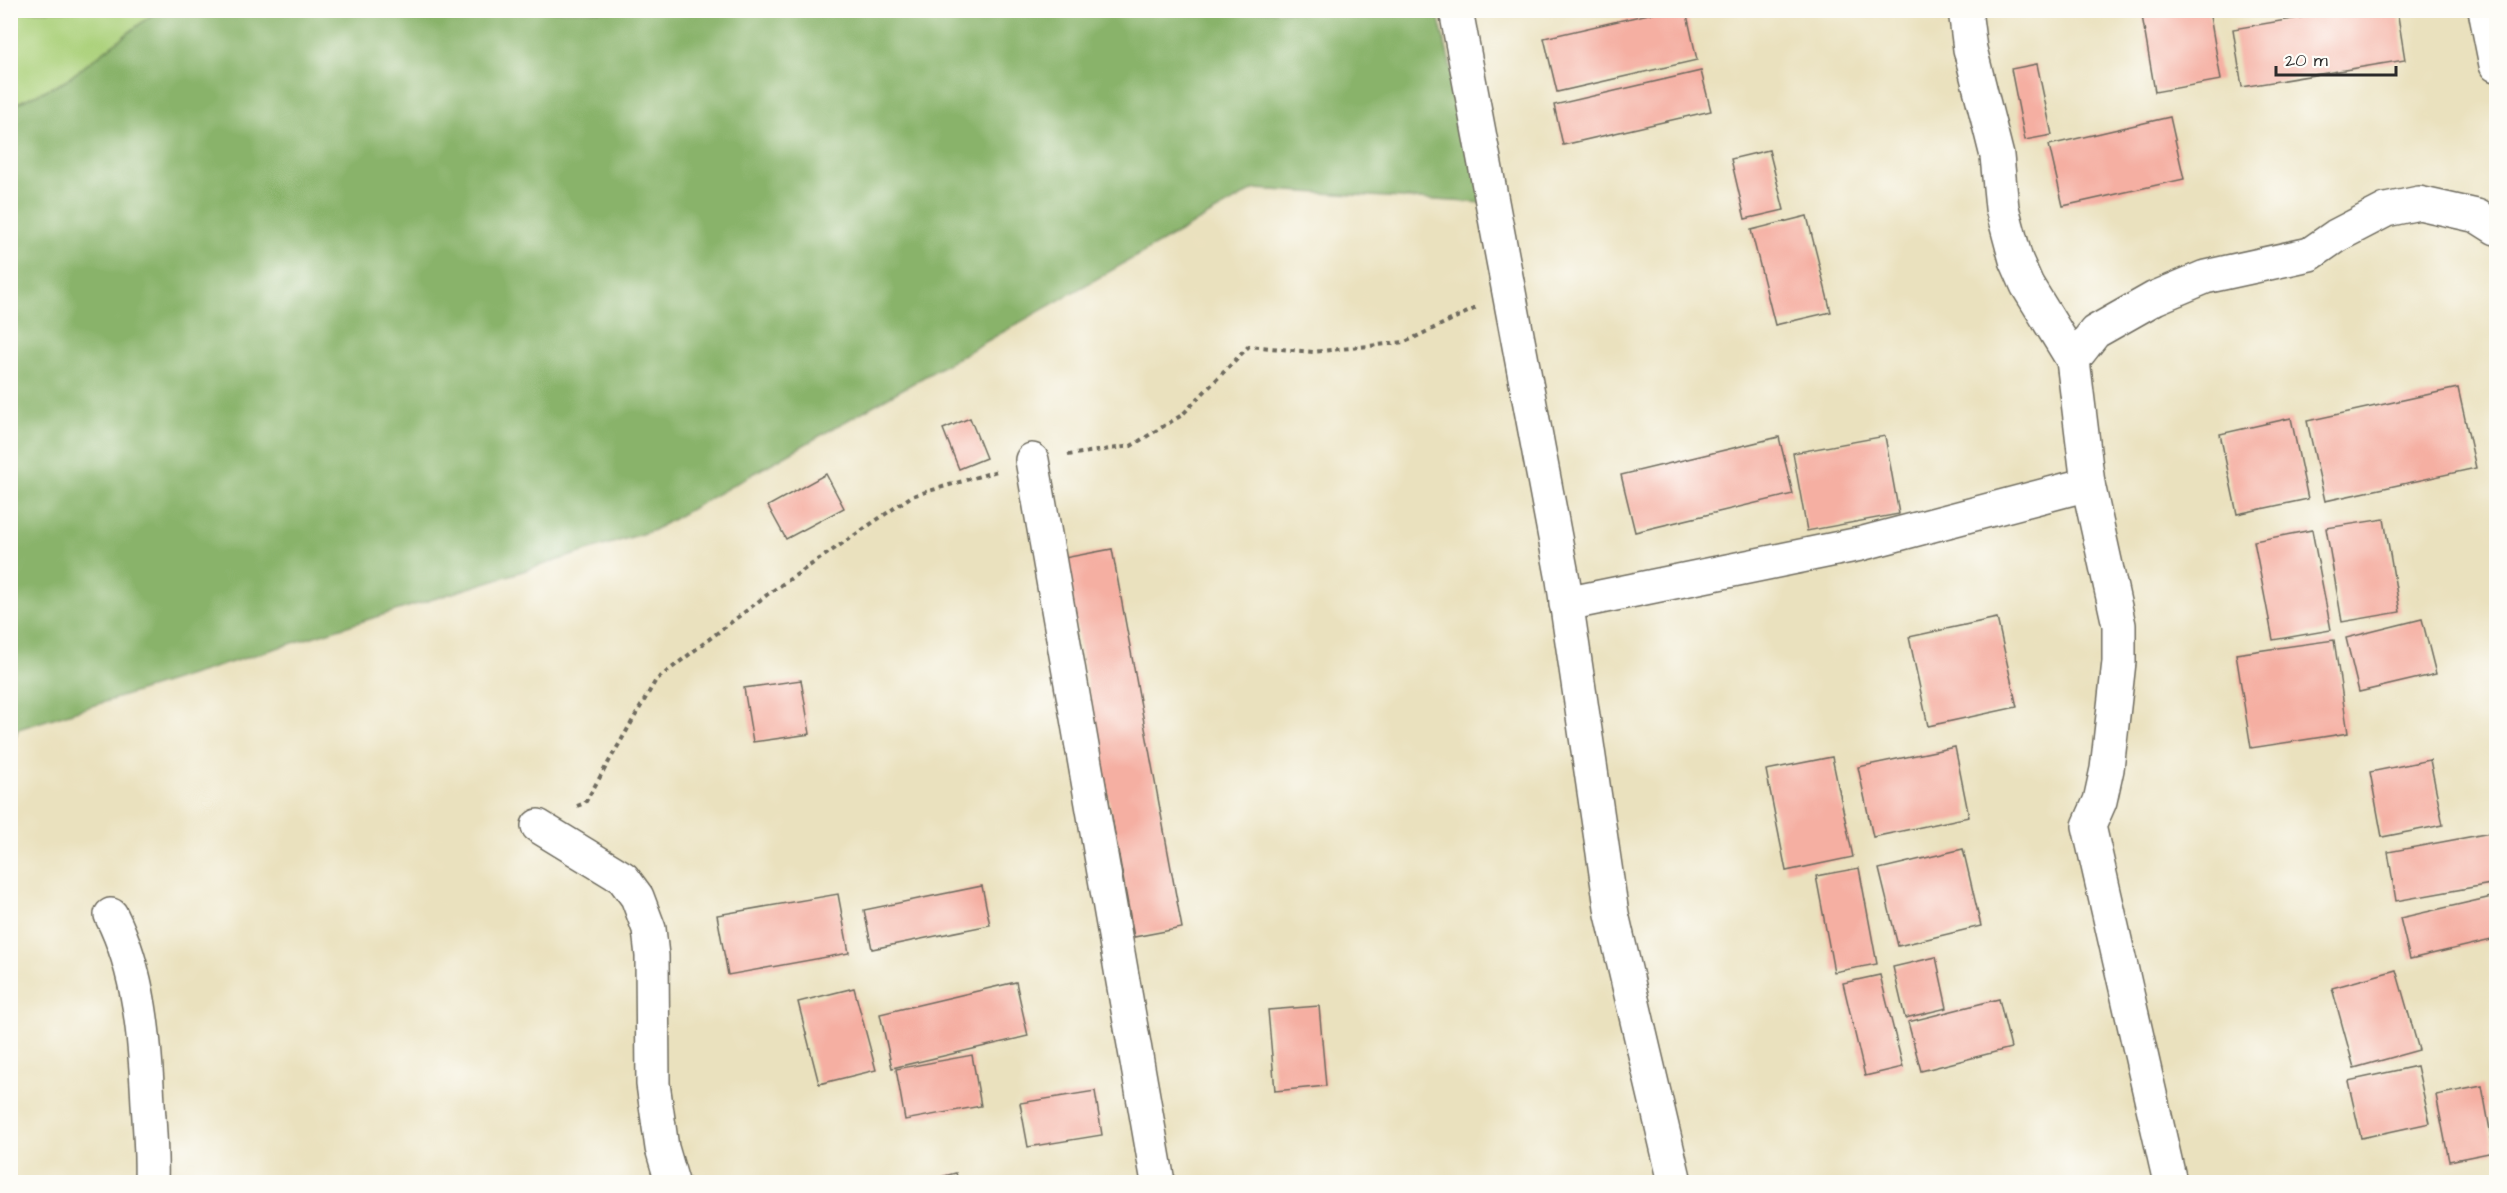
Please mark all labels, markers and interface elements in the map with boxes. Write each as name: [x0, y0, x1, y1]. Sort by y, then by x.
scale bar: [2276, 39, 2396, 77]
text: 20 m: [2285, 48, 2328, 73]

